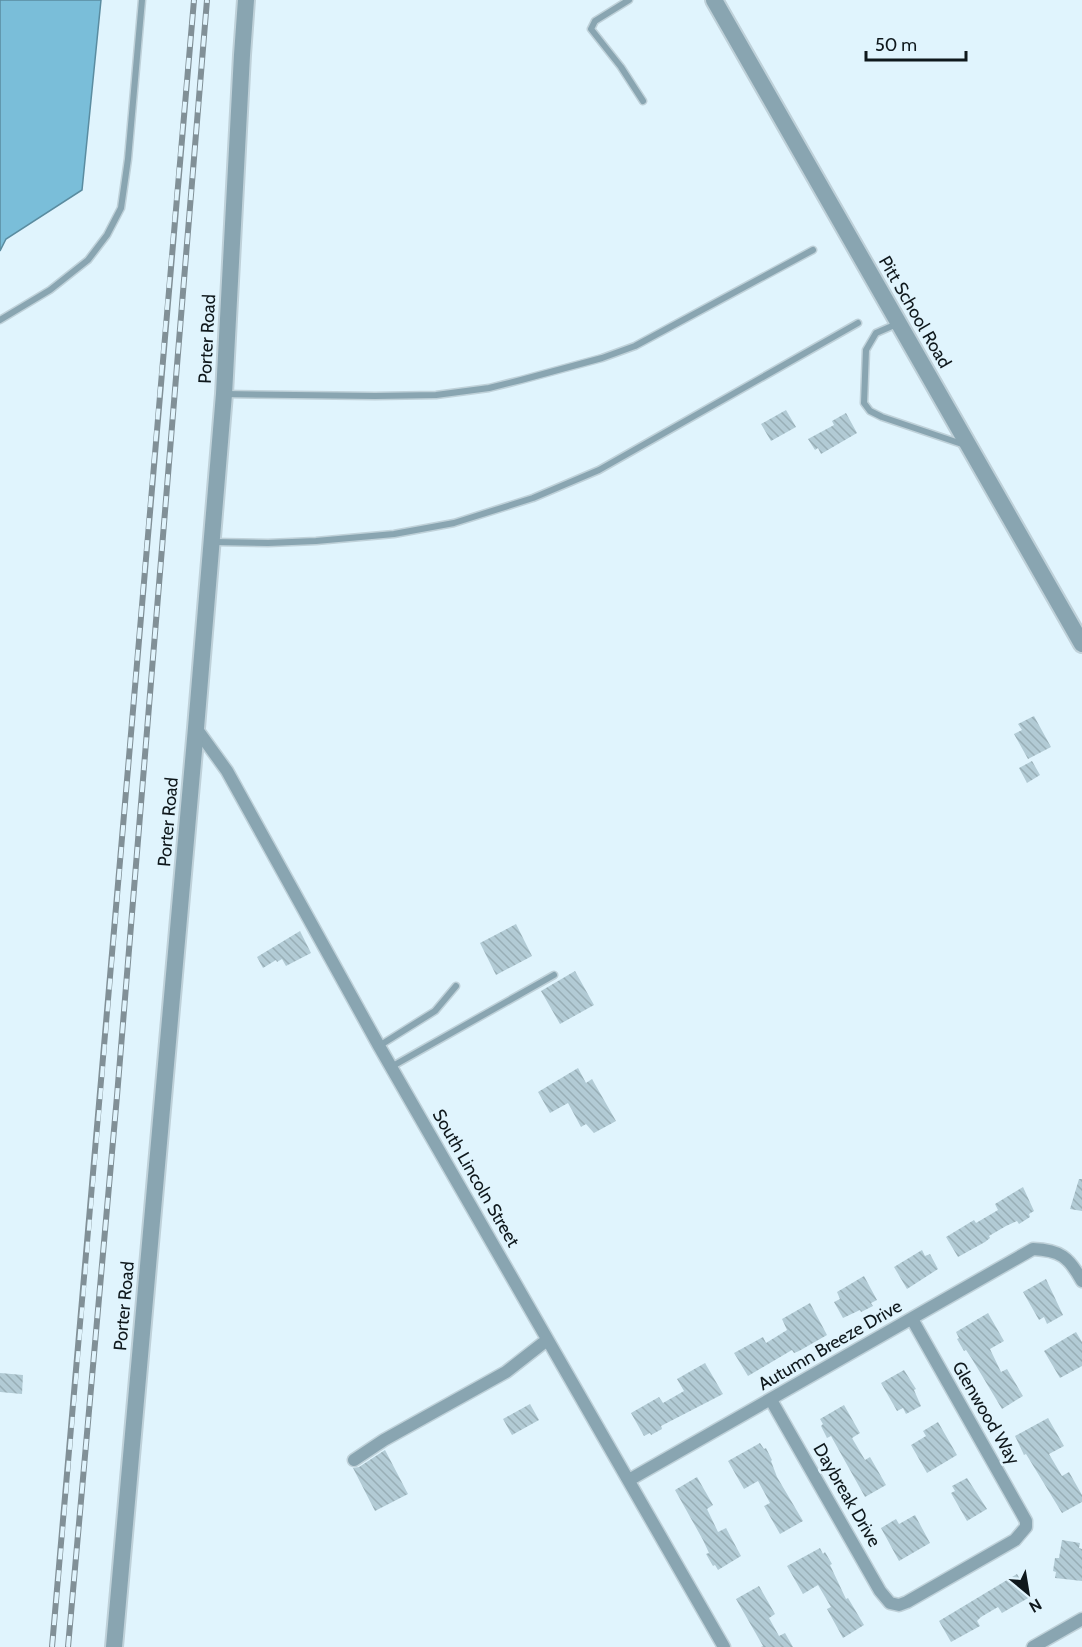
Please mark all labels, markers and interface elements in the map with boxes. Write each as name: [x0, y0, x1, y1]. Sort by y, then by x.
scale bar: [866, 24, 966, 62]
text: 50 m: [875, 34, 917, 56]
street label: Pitt School Road: [874, 252, 956, 372]
street label: Porter Road: [194, 294, 220, 384]
street label: Porter Road: [153, 776, 183, 868]
street label: South Lincoln Street: [428, 1105, 524, 1251]
street label: Porter Road: [109, 1260, 139, 1352]
street label: Autumn Breeze Drive: [754, 1295, 906, 1395]
street label: Glenwood Way: [948, 1357, 1024, 1469]
street label: Daybreak Drive: [808, 1439, 886, 1551]
north arrow: [998, 1563, 1058, 1623]
text: N: [1026, 1595, 1045, 1617]

